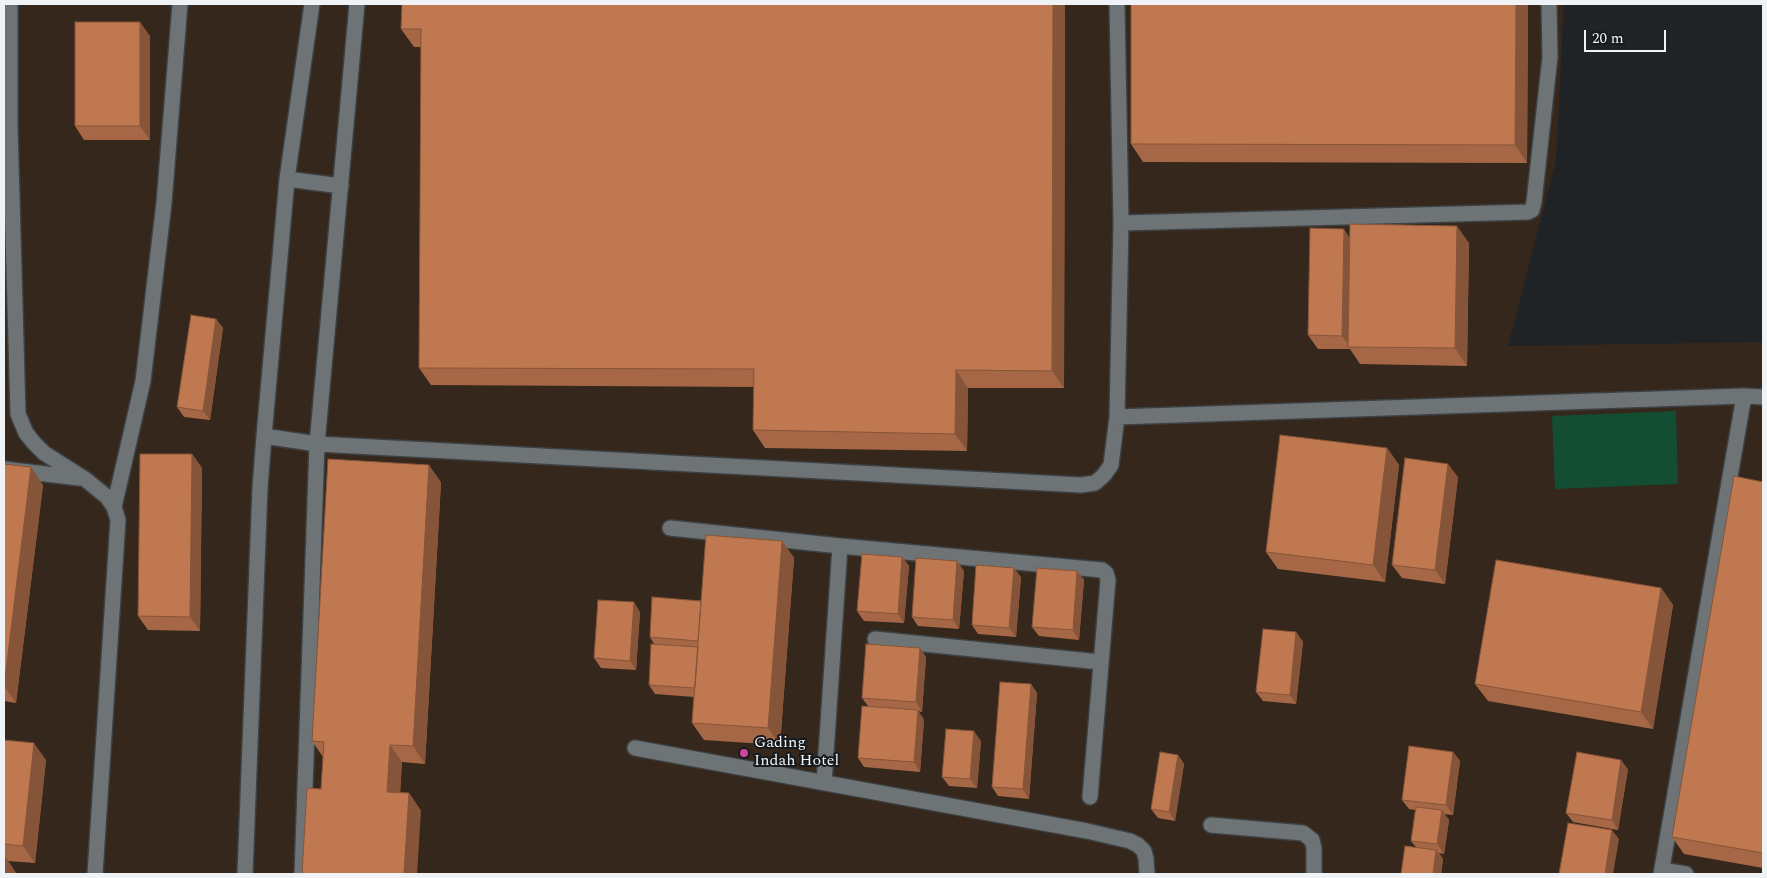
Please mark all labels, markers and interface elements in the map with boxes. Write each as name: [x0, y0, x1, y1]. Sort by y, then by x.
scale bar: [1587, 20, 1670, 52]
text: 20 m: [1592, 27, 1624, 50]
place label: Gading Indah Hotel: [754, 734, 839, 772]
marker: Gading Indah Hotel: [738, 747, 750, 759]

